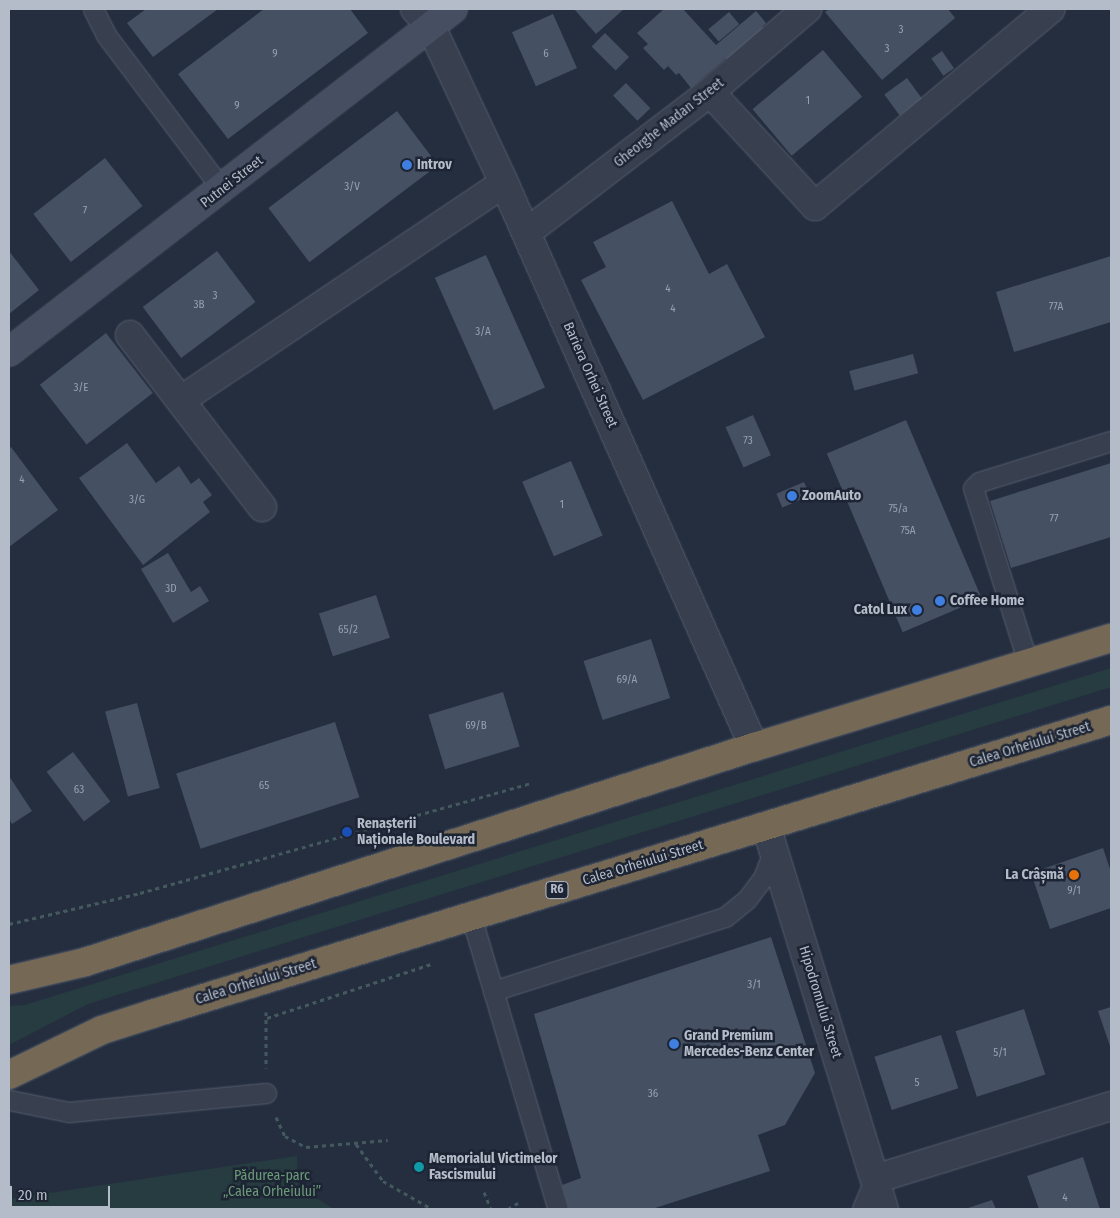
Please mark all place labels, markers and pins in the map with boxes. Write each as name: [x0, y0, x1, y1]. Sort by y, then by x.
place label: Introv: [417, 157, 452, 173]
marker: Introv: [401, 159, 413, 171]
place label: ZoomAuto: [802, 488, 861, 504]
marker: ZoomAuto: [786, 490, 798, 502]
place label: Coffee Home: [950, 593, 1024, 609]
marker: Coffee Home: [934, 595, 946, 607]
place label: Catol Lux: [854, 602, 907, 618]
marker: Catol Lux: [911, 604, 923, 616]
place label: Renașterii Naționale Boulevard: [357, 816, 475, 849]
marker: Renașterii Naționale Boulevard: [341, 826, 353, 838]
place label: La Crâșmă: [1005, 867, 1064, 883]
marker: La Crâșmă: [1068, 869, 1080, 881]
place label: Grand Premium Mercedes-Benz Center: [684, 1028, 814, 1060]
marker: Grand Premium Mercedes-Benz Center: [668, 1038, 680, 1050]
place label: Memorialul Victimelor Fascismului: [429, 1151, 557, 1184]
marker: Memorialul Victimelor Fascismului: [413, 1161, 425, 1173]

